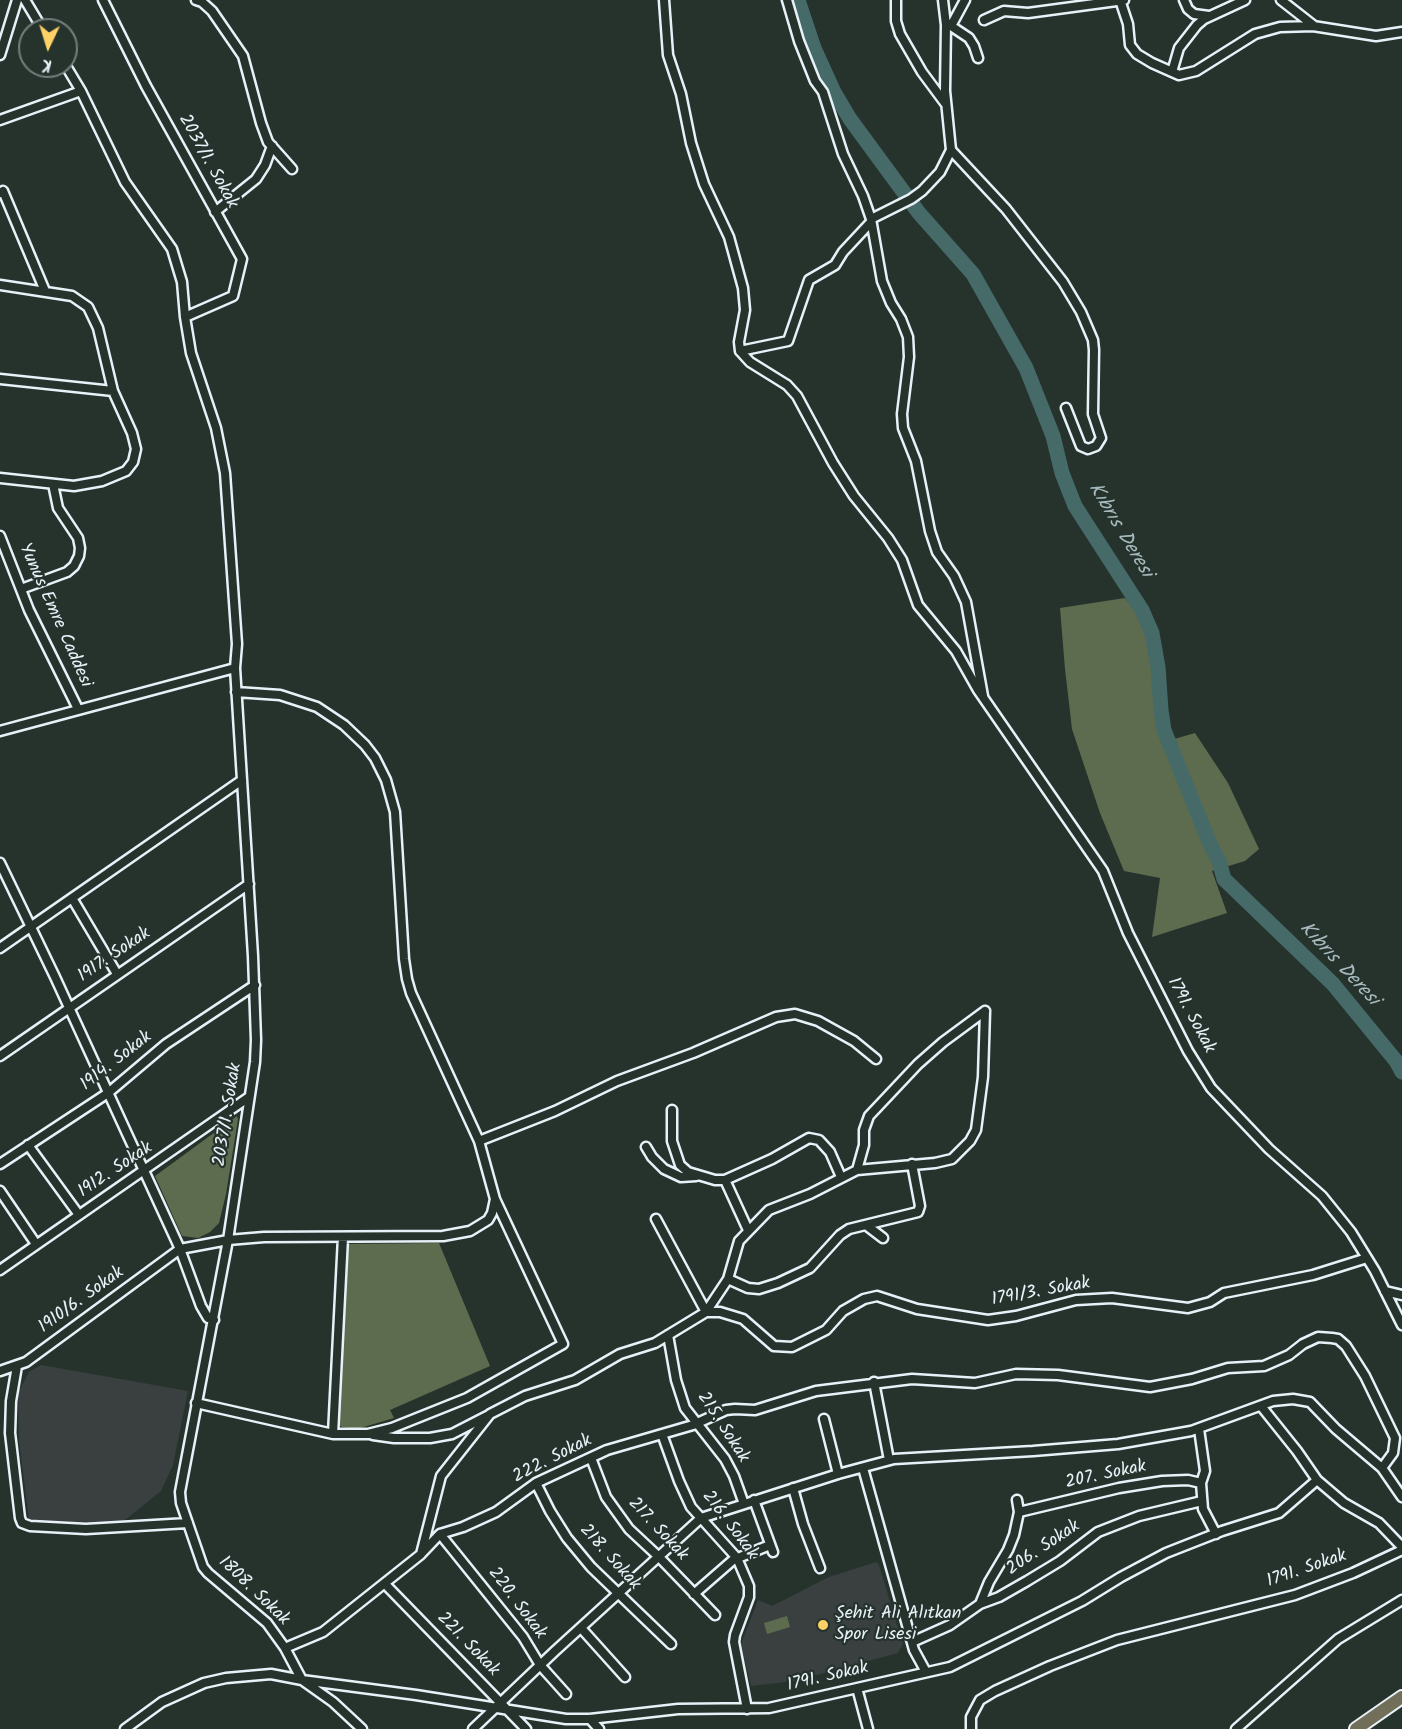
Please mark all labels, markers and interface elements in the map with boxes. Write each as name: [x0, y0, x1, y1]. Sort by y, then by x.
north arrow: [18, 18, 78, 78]
text: K: [41, 52, 53, 77]
street label: 2037/1. Sokak: [172, 111, 242, 213]
water label: Kıbrıs Deresi: [1081, 479, 1157, 583]
street label: Yunus Emre Caddesi: [13, 541, 95, 691]
water label: Kıbrıs Deresi: [1293, 918, 1383, 1012]
street label: 1917. Sokak: [75, 924, 155, 988]
street label: 1791. Sokak: [1161, 974, 1219, 1058]
street label: 1914. Sokak: [77, 1027, 157, 1097]
street label: 2037/1. Sokak: [210, 1062, 248, 1168]
street label: 1912. Sokak: [75, 1138, 157, 1204]
street label: 1910/6. Sokak: [35, 1263, 129, 1339]
street label: 1791/3. Sokak: [990, 1274, 1092, 1312]
street label: 215. Sokak: [691, 1388, 753, 1468]
street label: 222. Sokak: [510, 1431, 596, 1489]
street label: 207. Sokak: [1064, 1457, 1148, 1495]
street label: 216. Sokak: [696, 1487, 762, 1565]
street label: 217. Sokak: [622, 1494, 692, 1566]
street label: 206. Sokak: [1003, 1517, 1085, 1581]
street label: 218. Sokak: [574, 1521, 644, 1595]
street label: 1791. Sokak: [1264, 1546, 1350, 1594]
street label: 1808. Sokak: [213, 1553, 293, 1631]
street label: 220. Sokak: [482, 1564, 550, 1644]
place label: Şehit Ali Alıtkan Spor Lisesi: [835, 1604, 961, 1646]
street label: 221. Sokak: [431, 1608, 503, 1682]
marker: Şehit Ali Alıtkan Spor Lisesi: [816, 1618, 830, 1632]
street label: 1791. Sokak: [785, 1658, 871, 1698]

